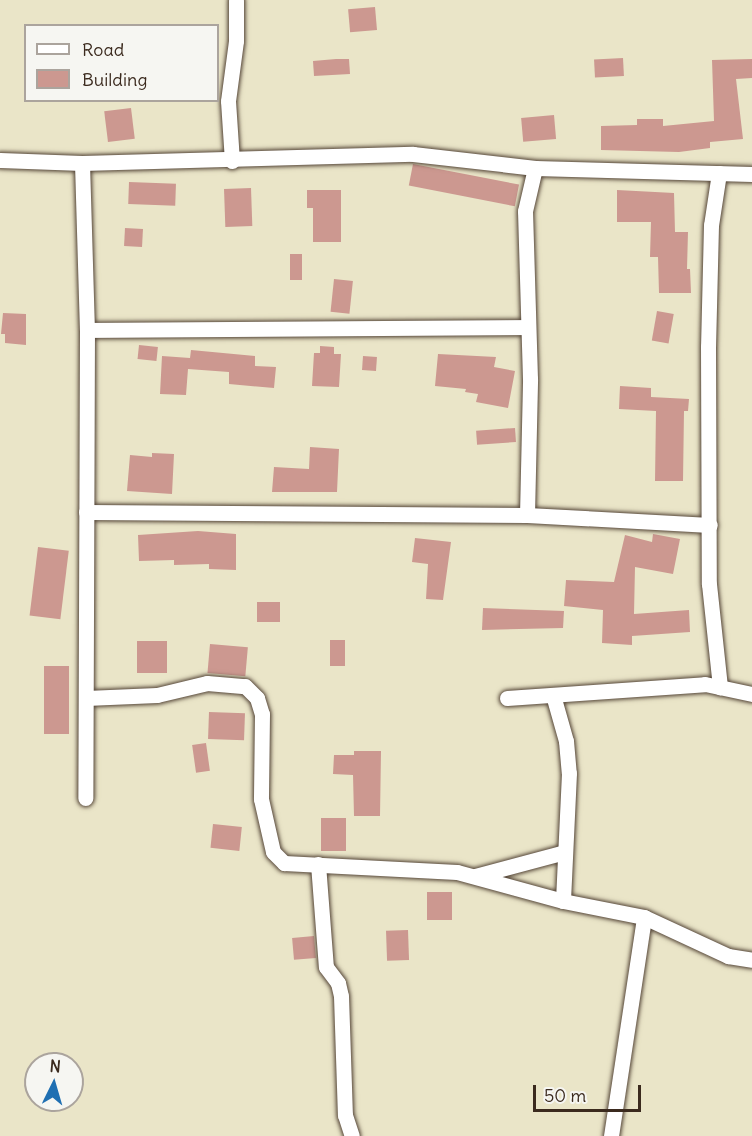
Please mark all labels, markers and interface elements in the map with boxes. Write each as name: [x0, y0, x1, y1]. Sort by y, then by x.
legend: [24, 24, 219, 102]
text: Road: [82, 38, 124, 61]
text: Building: [82, 68, 147, 91]
north arrow: [24, 1052, 84, 1112]
text: N: [49, 1056, 62, 1077]
scale bar: [536, 1073, 644, 1111]
text: 50 m: [544, 1084, 586, 1107]

